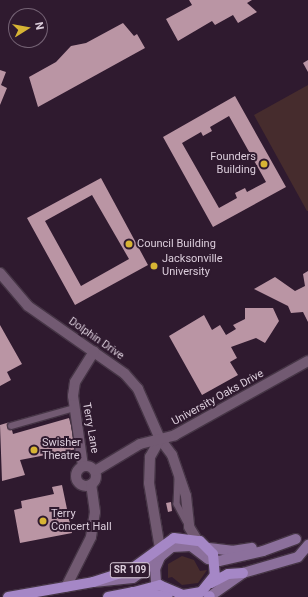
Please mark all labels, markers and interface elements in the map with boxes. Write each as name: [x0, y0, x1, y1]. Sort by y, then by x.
north arrow: [8, 8, 48, 48]
text: N: [32, 21, 46, 31]
place label: Founders Building: [210, 151, 256, 177]
marker: Founders Building: [259, 159, 269, 169]
place label: Council Building: [137, 237, 216, 251]
marker: Council Building: [124, 239, 134, 249]
place label: Jacksonville University: [162, 253, 223, 279]
marker: Jacksonville University: [149, 261, 159, 271]
street label: Dolphin Drive: [66, 315, 126, 363]
street label: University Oaks Drive: [170, 367, 266, 429]
street label: Terry Lane: [79, 402, 101, 454]
place label: Swisher Theatre: [42, 437, 81, 463]
marker: Swisher Theatre: [29, 445, 39, 455]
place label: Terry Concert Hall: [51, 508, 112, 534]
marker: Terry Concert Hall: [38, 516, 48, 526]
road number: SR 109: [109, 562, 151, 578]

